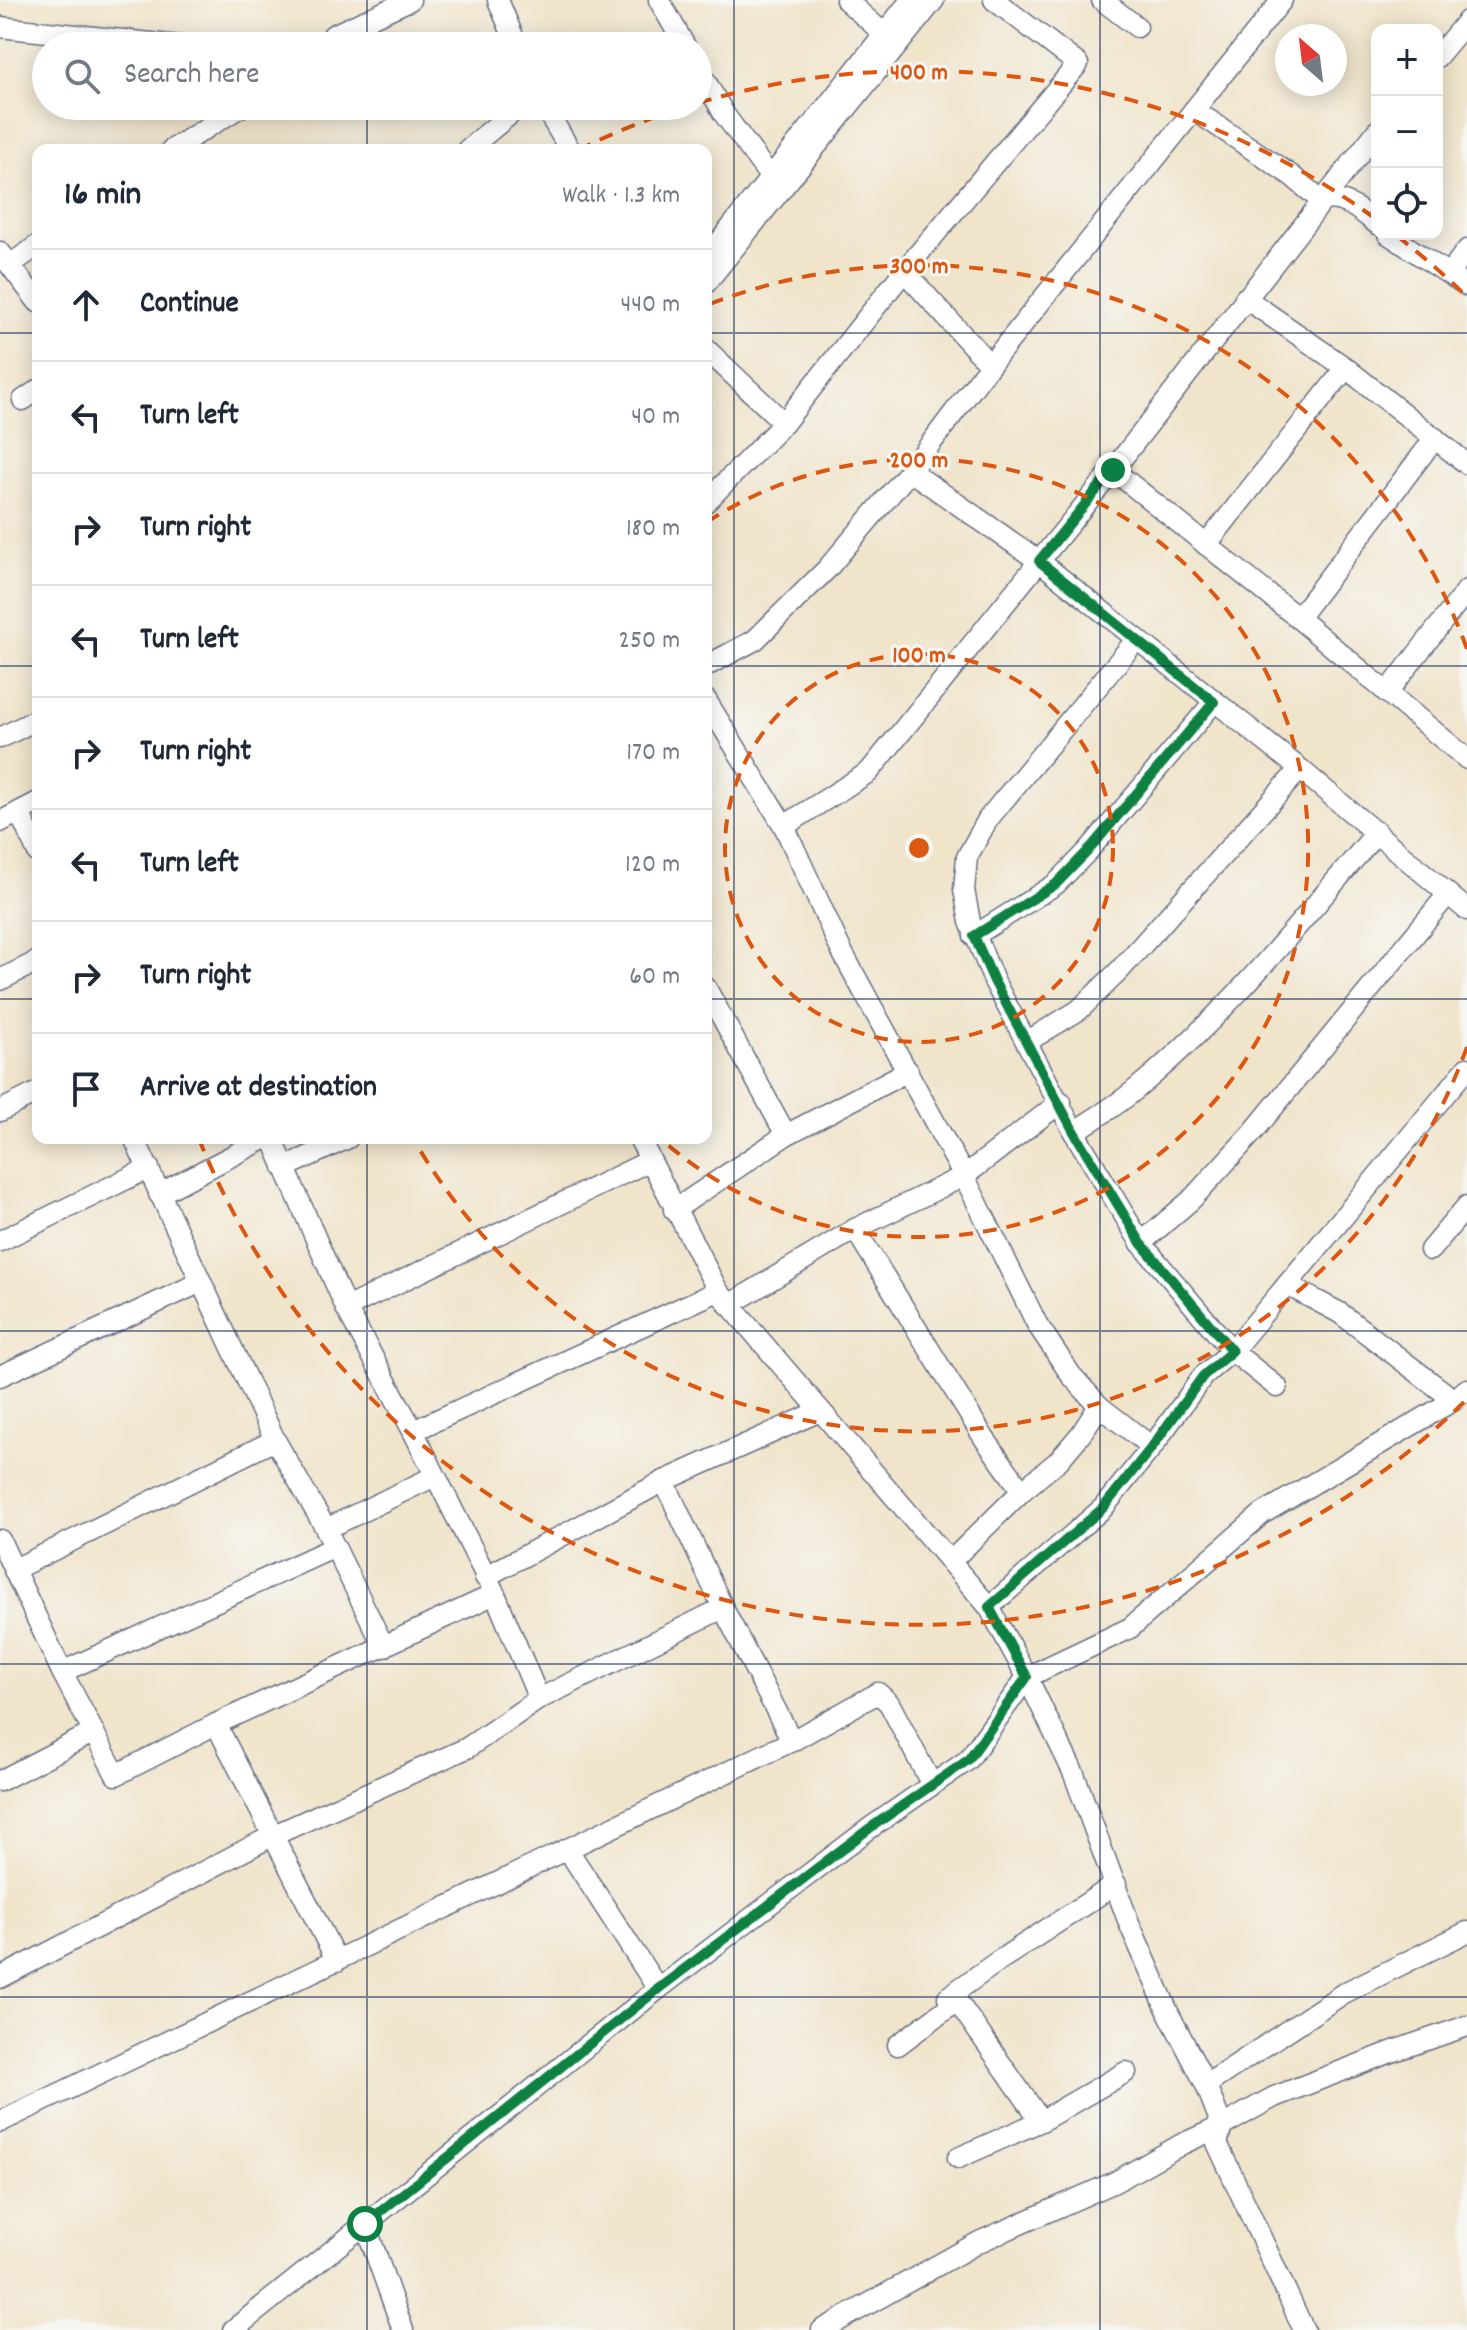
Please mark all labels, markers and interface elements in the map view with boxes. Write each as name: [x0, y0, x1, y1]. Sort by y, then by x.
north arrow: [1275, 24, 1347, 96]
map controls: [1371, 24, 1443, 240]
button: +: [1371, 24, 1443, 96]
search box: [32, 32, 712, 120]
icon: search: [60, 54, 104, 98]
text: Search here: [124, 55, 260, 98]
text: 400 m: [890, 57, 948, 91]
button: −: [1371, 96, 1443, 168]
button: locate: [1371, 168, 1443, 240]
text: 16 min: [64, 172, 141, 221]
text: Walk · 1.3 km: [562, 178, 680, 215]
text: 300 m: [890, 251, 948, 285]
icon: ahead: [64, 283, 108, 327]
text: Continue: [140, 284, 239, 327]
text: 440 m: [620, 287, 680, 324]
icon: left: [64, 395, 108, 439]
text: Turn left: [140, 396, 239, 439]
text: 40 m: [631, 399, 680, 436]
text: 200 m: [890, 445, 948, 479]
route end: [1095, 452, 1131, 488]
icon: right: [64, 507, 108, 551]
text: Turn right: [140, 508, 251, 551]
text: 180 m: [626, 511, 680, 548]
icon: left: [64, 619, 108, 663]
text: Turn left: [140, 620, 239, 663]
text: 250 m: [619, 623, 680, 660]
text: 100 m: [892, 640, 946, 674]
icon: right: [64, 731, 108, 775]
text: Turn right: [140, 732, 251, 775]
text: 170 m: [626, 735, 680, 772]
centre of rings: [905, 834, 933, 862]
icon: left: [64, 843, 108, 887]
text: Turn left: [140, 844, 239, 887]
text: 120 m: [625, 847, 680, 884]
icon: right: [64, 955, 108, 999]
text: Turn right: [140, 956, 251, 999]
text: 60 m: [629, 959, 680, 996]
icon: arrive: [64, 1067, 108, 1111]
text: Arrive at destination: [140, 1068, 377, 1111]
route start: [347, 2206, 383, 2242]

